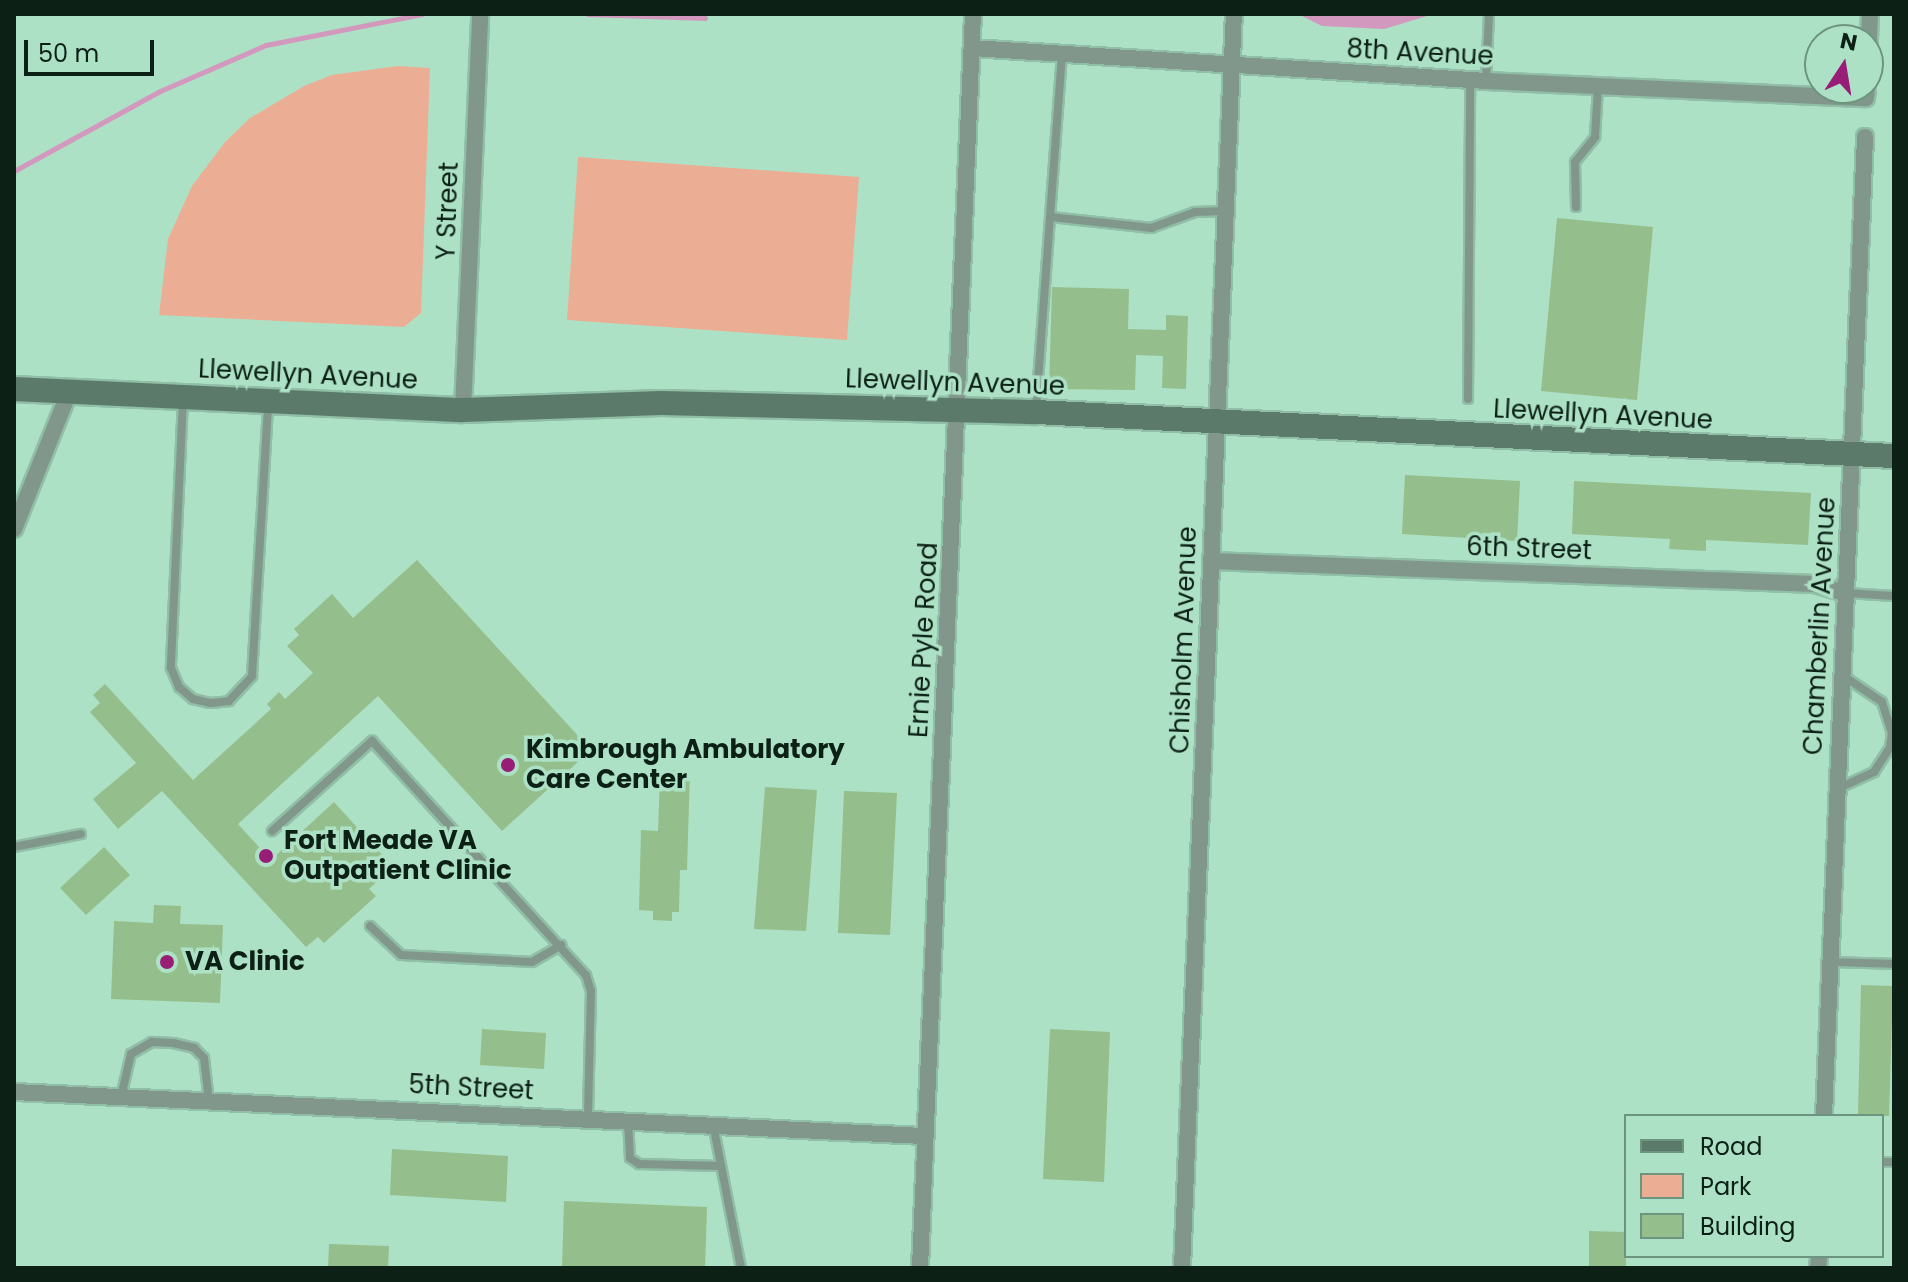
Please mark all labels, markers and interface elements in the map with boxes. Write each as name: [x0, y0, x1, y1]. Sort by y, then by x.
scale bar: [28, 24, 158, 74]
north arrow: [1804, 24, 1884, 104]
text: N: [1837, 25, 1860, 59]
street label: 8th Avenue: [1346, 34, 1494, 72]
text: 50 m: [38, 37, 99, 70]
street label: Y Street: [431, 161, 465, 261]
street label: Llewellyn Avenue: [197, 354, 419, 396]
street label: Llewellyn Avenue: [845, 364, 1065, 402]
street label: Llewellyn Avenue: [1492, 394, 1714, 436]
street label: Chamberlin Avenue: [1798, 496, 1842, 756]
street label: Chisholm Avenue: [1164, 526, 1204, 754]
street label: 6th Street: [1466, 531, 1592, 567]
street label: Ernie Pyle Road: [903, 541, 945, 739]
place label: Kimbrough Ambulatory Care Center: [526, 734, 845, 796]
marker: Kimbrough Ambulatory Care Center: [497, 754, 519, 776]
place label: Fort Meade VA Outpatient Clinic: [284, 825, 512, 886]
marker: Fort Meade VA Outpatient Clinic: [255, 845, 277, 867]
place label: VA Clinic: [185, 946, 305, 978]
marker: VA Clinic: [156, 951, 178, 973]
street label: 5th Street: [408, 1069, 534, 1107]
legend: [1624, 1114, 1884, 1258]
text: Road: [1700, 1130, 1762, 1163]
text: Park: [1700, 1170, 1751, 1203]
text: Building: [1700, 1210, 1796, 1243]

